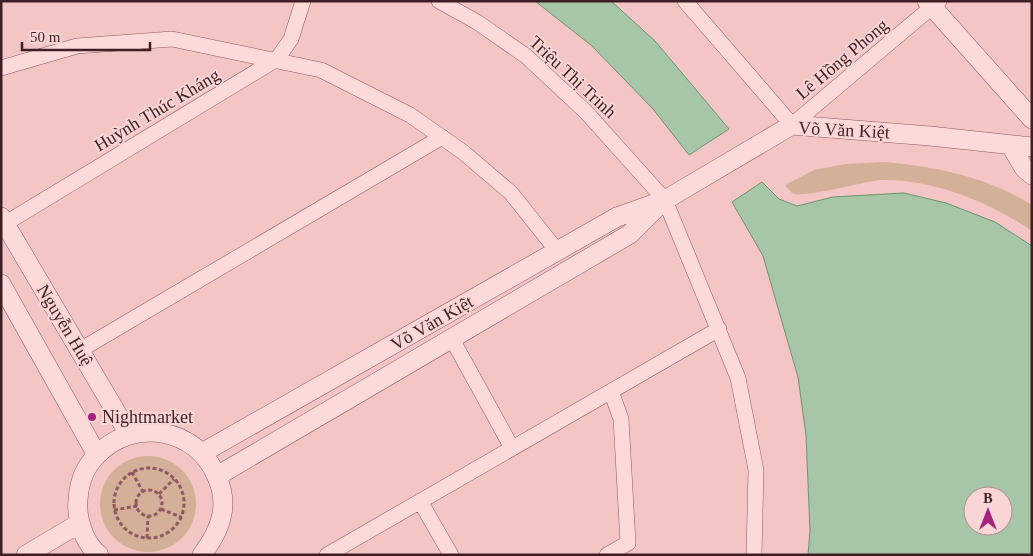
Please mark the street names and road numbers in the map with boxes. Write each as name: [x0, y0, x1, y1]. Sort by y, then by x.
street label: Lê Hồng Phong: [792, 15, 892, 103]
street label: Triệu Thị Trinh: [526, 32, 620, 122]
street label: Huỳnh Thúc Kháng: [91, 65, 223, 155]
street label: Võ Văn Kiệt: [798, 118, 890, 142]
street label: Nguyễn Huệ: [33, 281, 97, 369]
street label: Võ Văn Kiệt: [387, 291, 477, 355]

